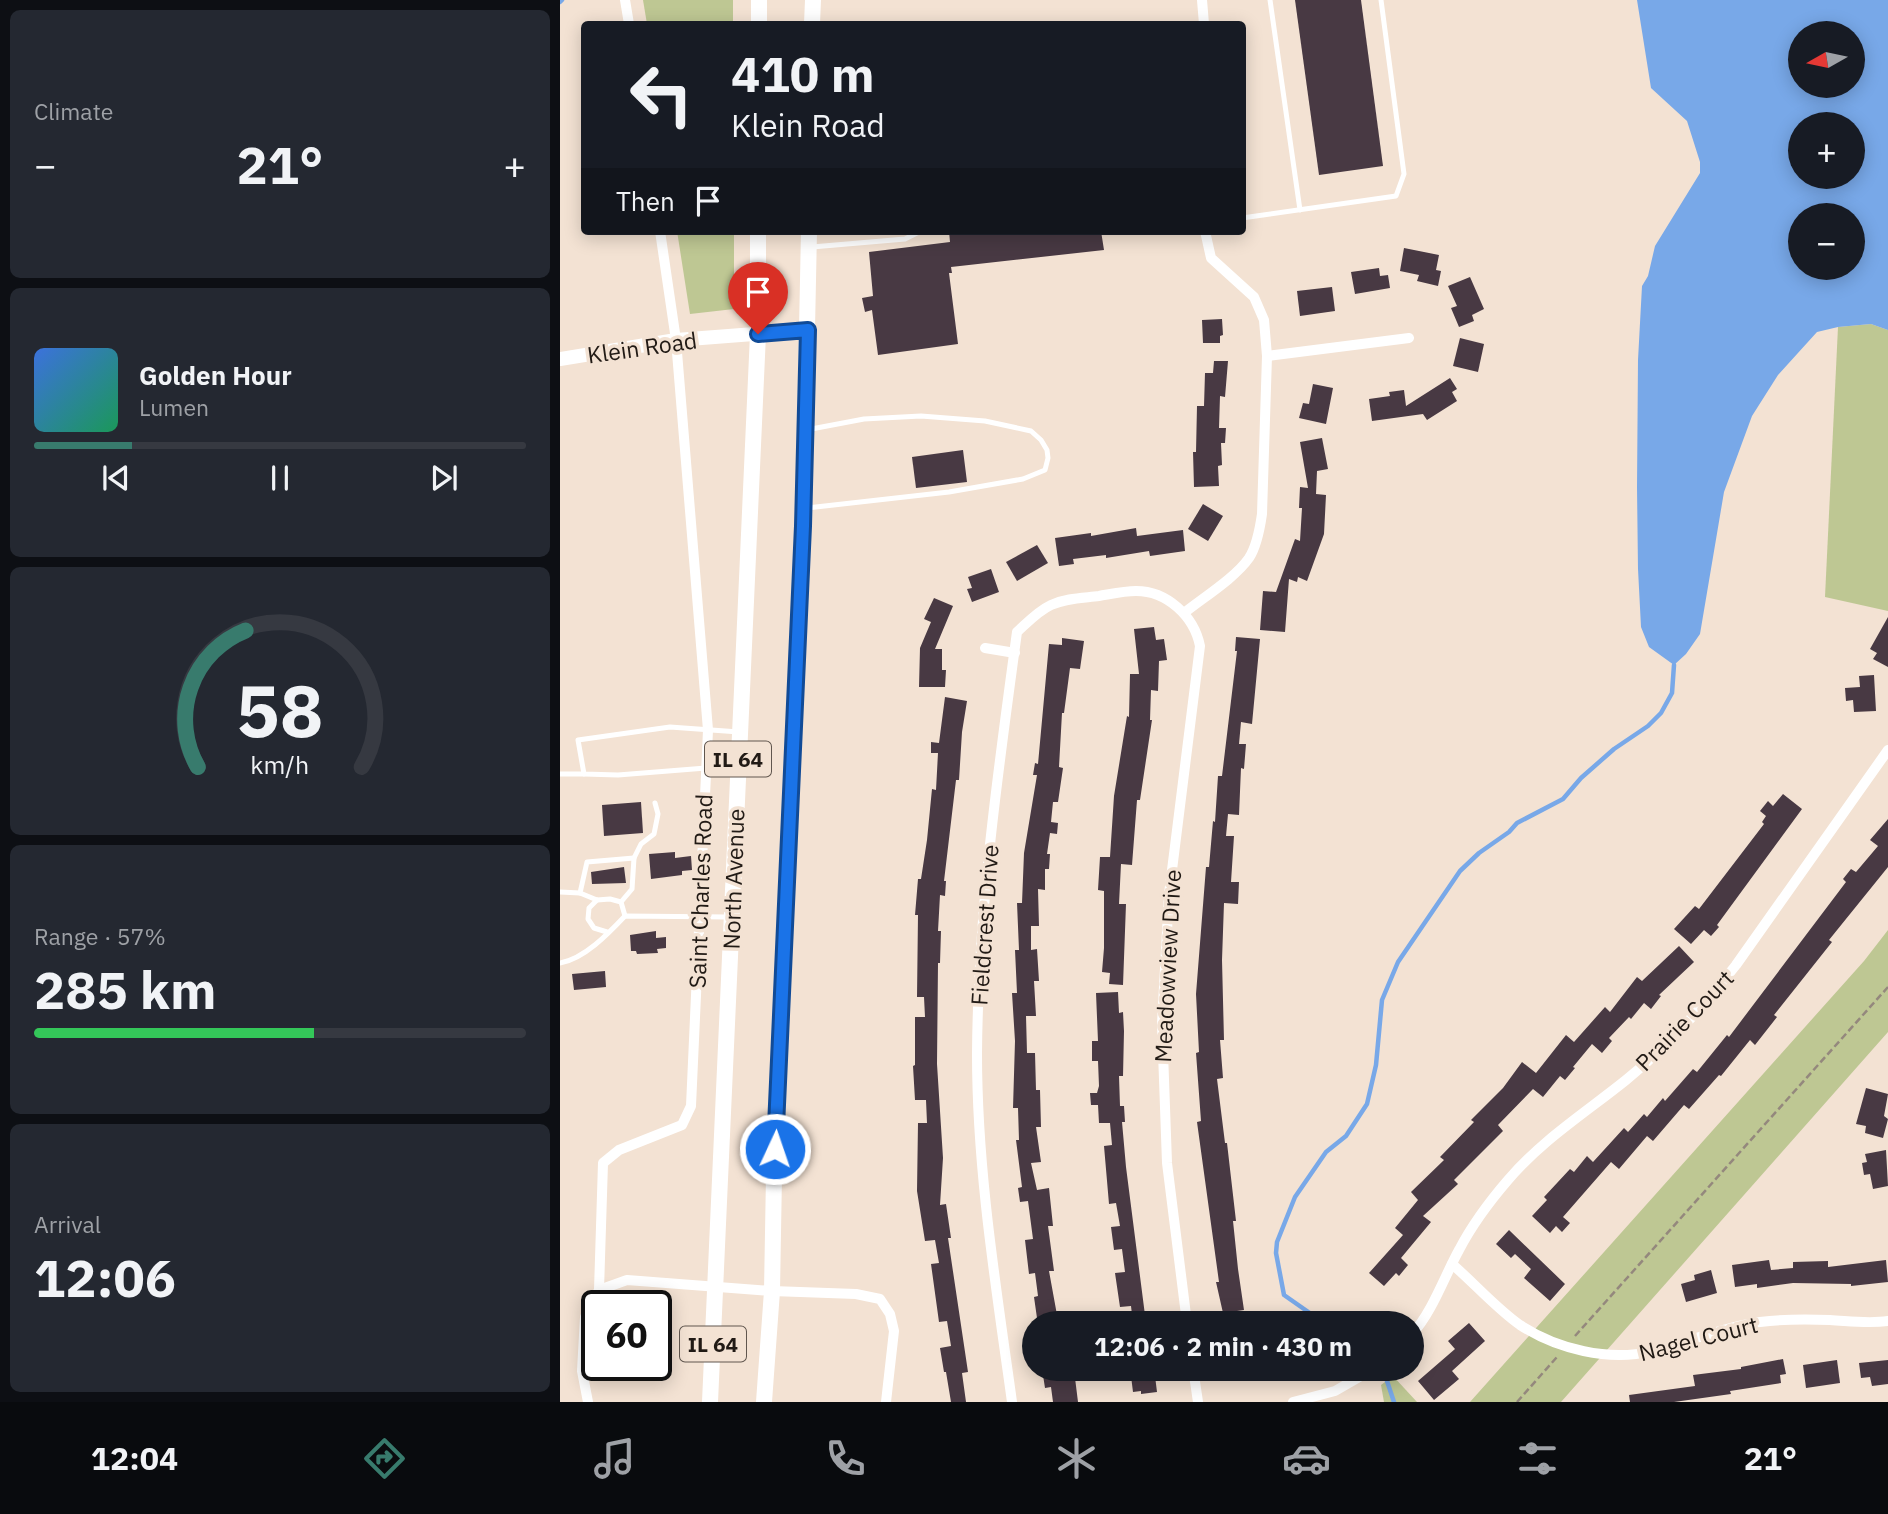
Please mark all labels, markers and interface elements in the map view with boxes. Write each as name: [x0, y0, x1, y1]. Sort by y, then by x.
north arrow: [1788, 21, 1866, 98]
map controls: [1788, 21, 1865, 280]
text: 410 m: [731, 42, 875, 105]
icon: left: [616, 49, 707, 140]
text: Climate: [34, 96, 113, 126]
text: Klein Road: [731, 104, 885, 146]
button: +: [1788, 112, 1865, 189]
text: 21°: [237, 131, 323, 198]
text: −: [34, 140, 57, 189]
text: +: [503, 140, 526, 189]
icon: arrive: [689, 182, 727, 220]
text: Then: [616, 184, 675, 218]
button: −: [1788, 203, 1865, 280]
pin: [728, 262, 788, 334]
icon: arrive: [739, 273, 777, 311]
street label: Klein Road: [585, 324, 699, 370]
text: Golden Hour: [139, 358, 292, 392]
text: Lumen: [139, 392, 209, 422]
icon: previous: [97, 459, 135, 497]
icon: pause: [261, 459, 299, 497]
icon: next: [425, 459, 463, 497]
text: 58: [236, 662, 324, 757]
road number: IL 64: [705, 742, 771, 776]
text: km/h: [251, 748, 309, 781]
street label: Saint Charles Road: [682, 793, 718, 989]
street label: North Avenue: [716, 808, 750, 950]
street label: Fieldcrest Drive: [963, 844, 1005, 1006]
street label: Meadowview Drive: [1147, 869, 1187, 1063]
text: Range · 57%: [34, 921, 166, 951]
text: 285 km: [34, 956, 216, 1023]
street label: Prairie Court: [1628, 963, 1740, 1077]
position arrow: [738, 1112, 812, 1186]
text: Arrival: [34, 1209, 101, 1239]
text: 12:06: [34, 1244, 176, 1311]
speed limit sign: 60: [581, 1290, 672, 1381]
street label: Nagel Court: [1635, 1309, 1761, 1367]
road number: IL 64: [680, 1326, 746, 1362]
text: 12:06 · 2 min · 430 m: [1094, 1329, 1352, 1363]
icon: directions: [360, 1434, 409, 1483]
icon: music: [590, 1434, 639, 1483]
icon: phone: [821, 1434, 870, 1483]
icon: climate: [1052, 1434, 1101, 1483]
icon: car: [1282, 1434, 1331, 1483]
icon: filters: [1513, 1434, 1562, 1483]
text: 12:04: [91, 1437, 178, 1479]
text: 21°: [1744, 1437, 1797, 1479]

